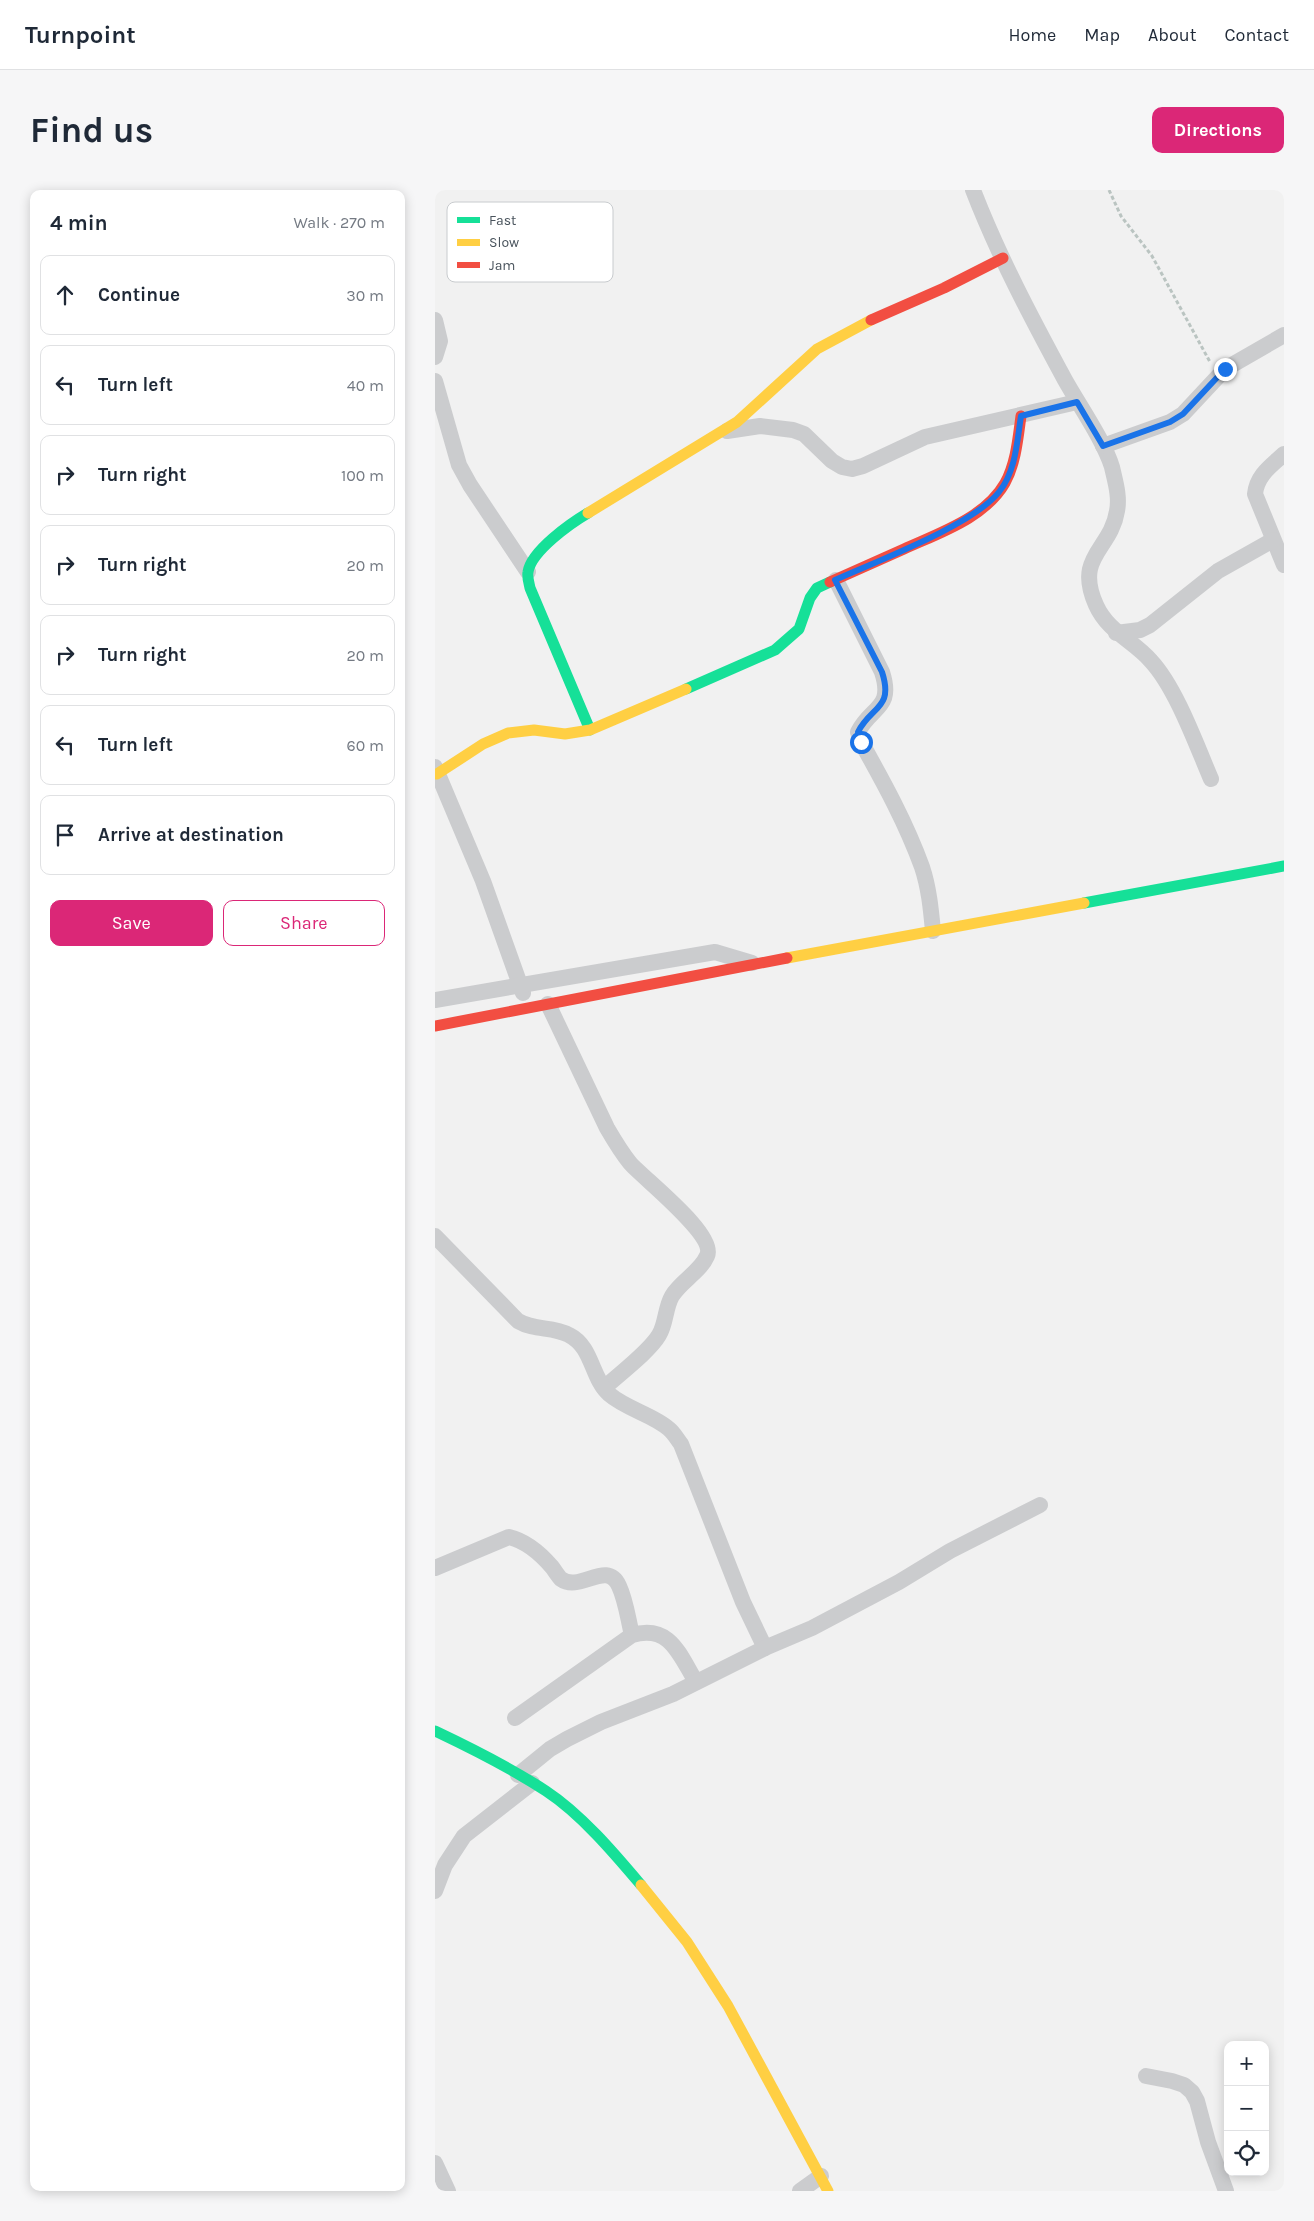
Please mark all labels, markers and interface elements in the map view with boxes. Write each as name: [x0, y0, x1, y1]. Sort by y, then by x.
text: Turnpoint: [25, 21, 136, 49]
text: Home: [1008, 24, 1056, 46]
text: Map: [1084, 24, 1120, 46]
text: About: [1148, 24, 1197, 46]
text: Contact: [1225, 24, 1289, 46]
button: Directions: [1152, 107, 1284, 153]
text: Find us: [30, 110, 153, 151]
legend: [447, 202, 613, 282]
text: 4 min: [50, 211, 108, 235]
text: Fast: [489, 212, 516, 229]
text: Walk · 270 m: [293, 213, 385, 232]
text: Slow: [489, 234, 519, 251]
text: Jam: [489, 257, 515, 274]
icon: ahead: [51, 281, 79, 309]
text: Continue: [98, 284, 180, 306]
text: 30 m: [346, 286, 384, 305]
route end: [1214, 358, 1237, 381]
icon: left: [51, 371, 79, 399]
text: Turn left: [98, 374, 173, 396]
text: 40 m: [347, 376, 384, 395]
icon: right: [51, 461, 79, 489]
text: Turn right: [98, 464, 187, 486]
text: 100 m: [341, 466, 384, 485]
icon: right: [51, 551, 79, 579]
text: Turn right: [98, 554, 187, 576]
text: 20 m: [346, 556, 384, 575]
icon: right: [51, 641, 79, 669]
text: Turn right: [98, 644, 187, 666]
text: 20 m: [346, 646, 384, 665]
icon: left: [51, 731, 79, 759]
route start: [850, 731, 873, 754]
text: Turn left: [98, 734, 173, 756]
text: 60 m: [347, 736, 384, 755]
icon: arrive: [51, 821, 79, 849]
text: Arrive at destination: [98, 824, 284, 846]
button: Save: [50, 900, 213, 946]
button: Share: [223, 900, 385, 946]
map controls: [1224, 2041, 1269, 2176]
button: +: [1224, 2041, 1269, 2086]
button: −: [1224, 2086, 1269, 2131]
button: locate: [1224, 2131, 1269, 2176]

